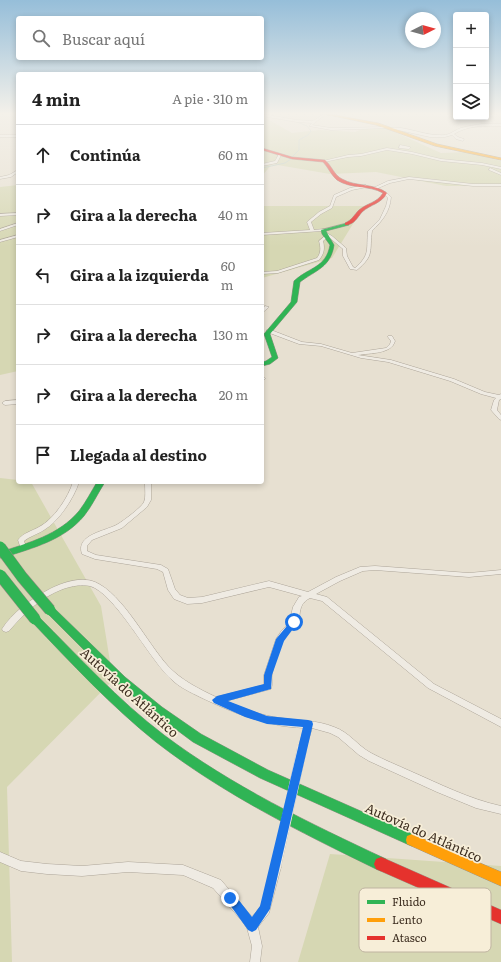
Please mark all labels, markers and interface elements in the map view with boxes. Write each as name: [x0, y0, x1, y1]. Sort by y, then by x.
north arrow: [405, 12, 441, 48]
map controls: [453, 12, 489, 120]
button: +: [453, 12, 489, 48]
search box: [16, 16, 264, 60]
icon: search: [30, 27, 52, 49]
text: Buscar aquí: [62, 27, 145, 50]
button: −: [453, 48, 489, 84]
button: layers: [453, 84, 489, 120]
text: 4 min: [32, 86, 81, 111]
text: A pie · 310 m: [172, 89, 248, 108]
text: Continúa: [70, 143, 141, 166]
icon: ahead: [32, 144, 54, 166]
text: 60 m: [218, 145, 248, 164]
text: Gira a la derecha: [70, 203, 197, 226]
icon: right: [32, 204, 54, 226]
text: 40 m: [218, 205, 248, 224]
text: 60 m: [221, 256, 235, 294]
text: Gira a la izquierda: [70, 263, 209, 286]
icon: left: [32, 264, 54, 286]
text: Gira a la derecha: [70, 323, 197, 346]
icon: right: [32, 324, 54, 346]
text: 130 m: [213, 325, 248, 344]
text: Gira a la derecha: [70, 383, 197, 406]
icon: right: [32, 384, 54, 406]
text: 20 m: [219, 385, 248, 404]
text: Llegada al destino: [70, 443, 207, 466]
icon: arrive: [32, 444, 54, 466]
route start: [285, 613, 303, 631]
street label: Autovía do Atlántico: [77, 643, 184, 742]
street label: Autovía do Atlántico: [362, 798, 486, 867]
legend: [359, 888, 491, 952]
route end: [221, 889, 239, 907]
text: Fluido: [392, 893, 426, 909]
text: Lento: [392, 911, 422, 927]
text: Atasco: [392, 929, 427, 945]

